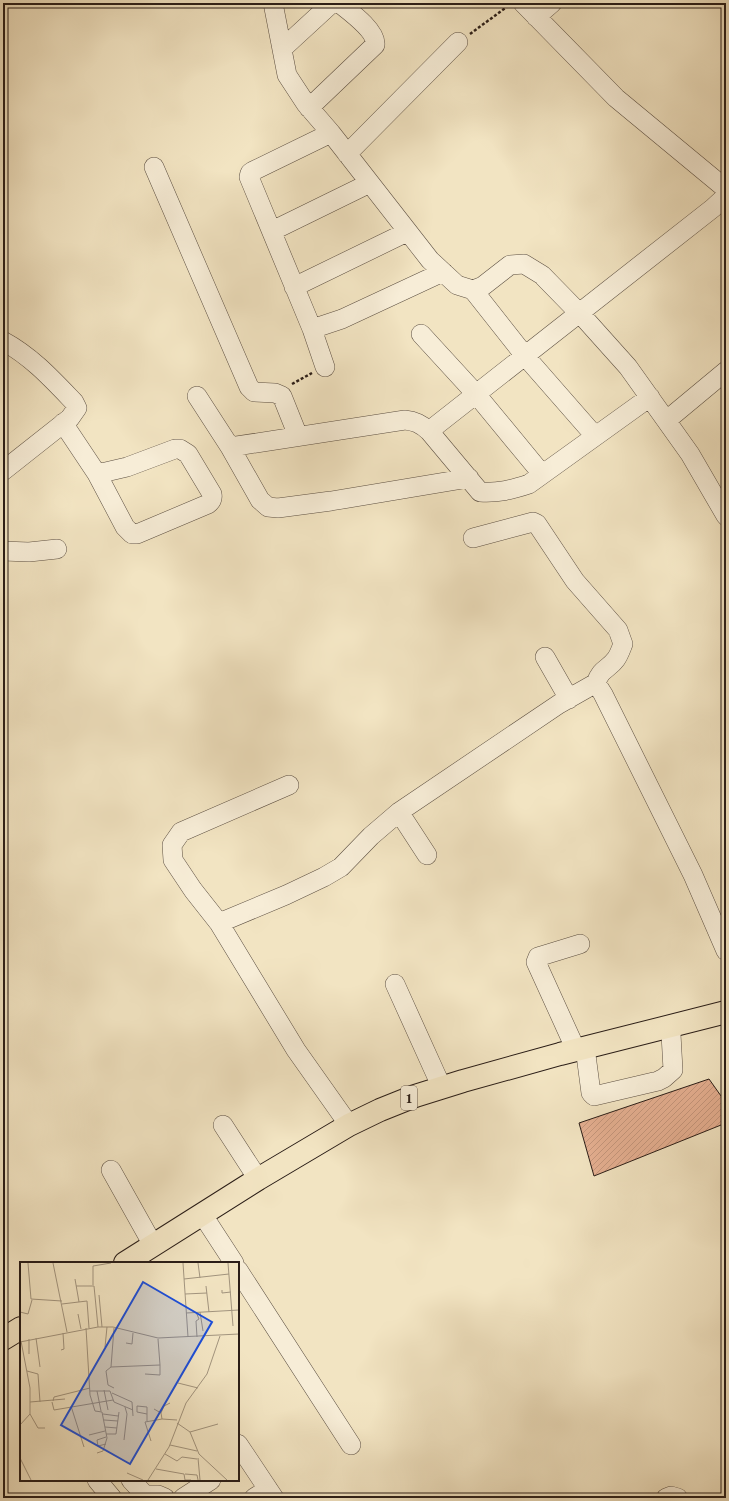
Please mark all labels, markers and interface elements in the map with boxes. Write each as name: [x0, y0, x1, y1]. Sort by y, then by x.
road number: 1: [401, 1086, 417, 1110]
inset map: [20, 1262, 239, 1481]

